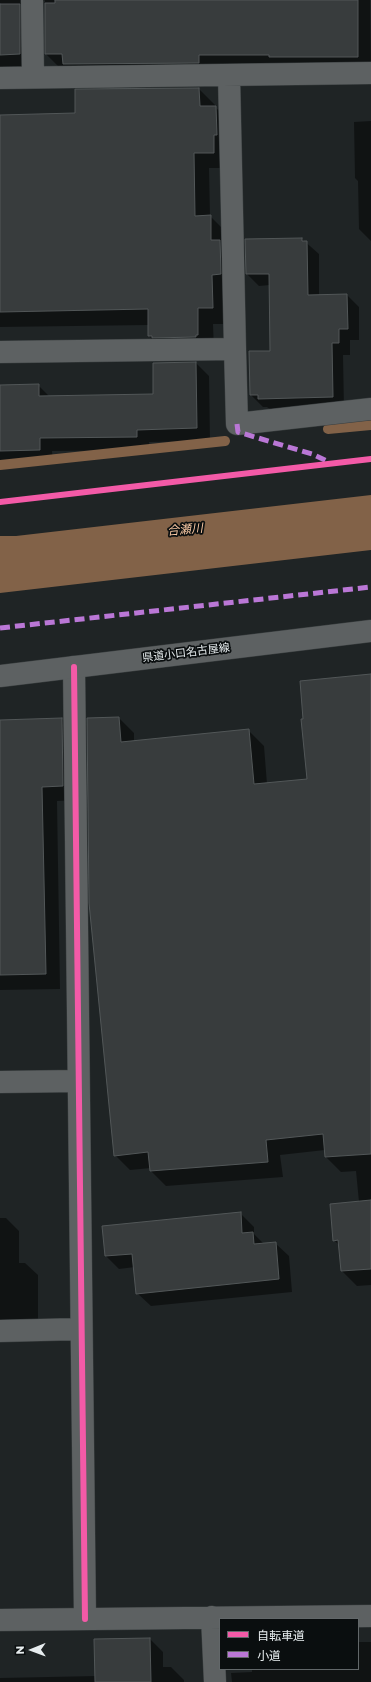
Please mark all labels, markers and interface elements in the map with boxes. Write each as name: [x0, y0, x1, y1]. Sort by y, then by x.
water label: 合瀬川: [166, 521, 204, 539]
street label: 県道小口名古屋線: [142, 641, 230, 665]
legend: [219, 1618, 359, 1670]
text: 自転車道: [257, 1628, 305, 1643]
north arrow: [12, 1630, 52, 1670]
text: N: [13, 1646, 27, 1655]
text: 小道: [257, 1648, 281, 1663]

